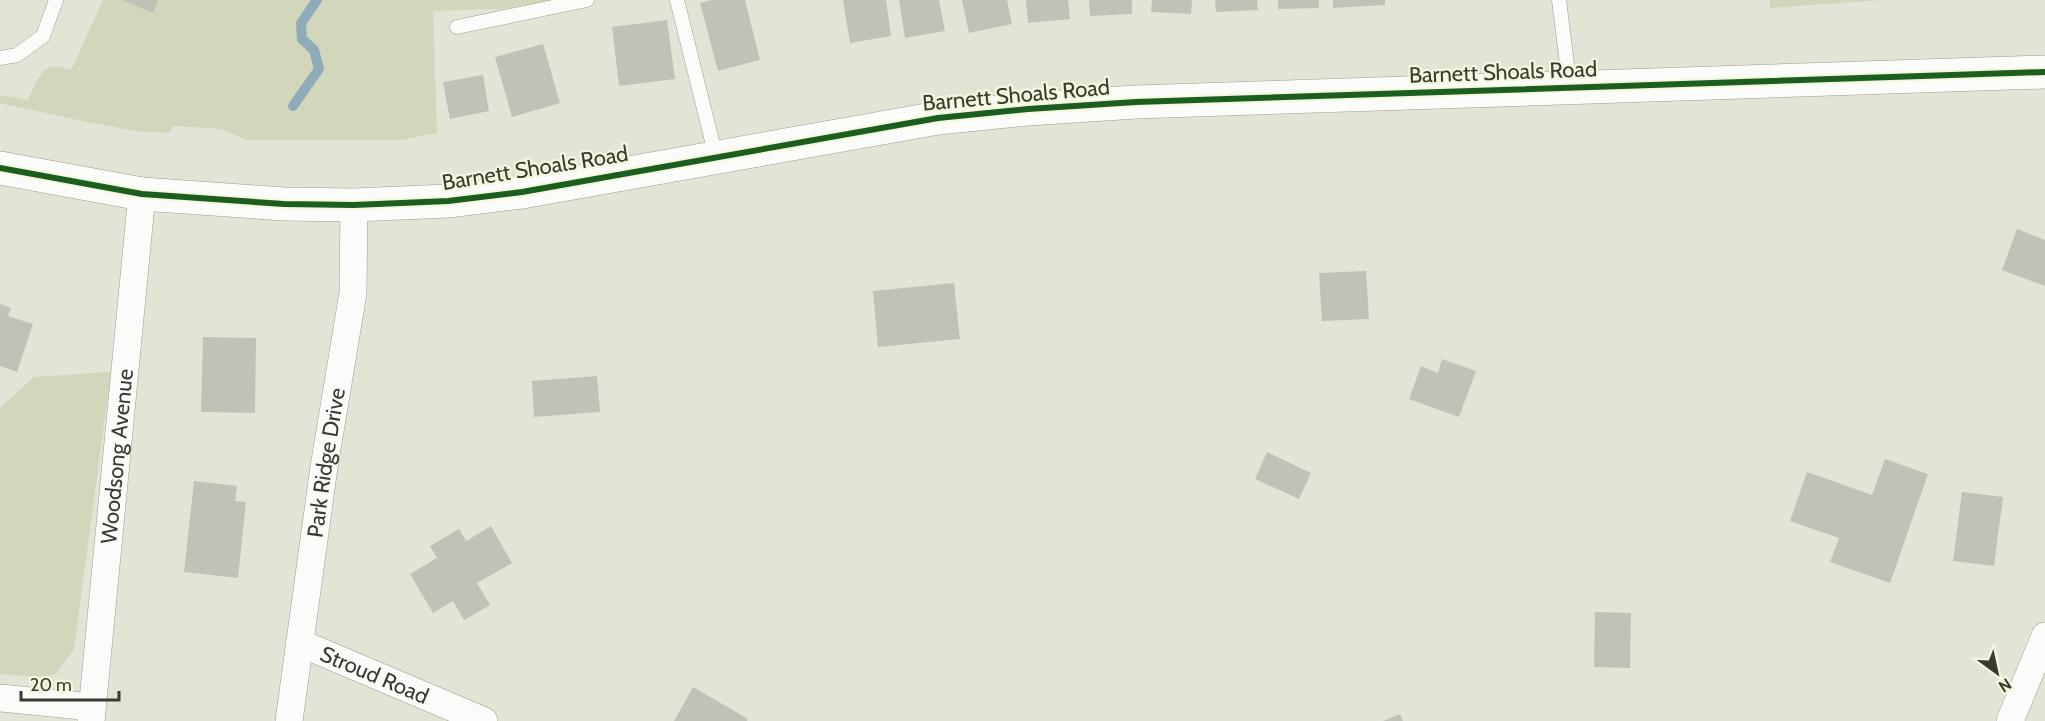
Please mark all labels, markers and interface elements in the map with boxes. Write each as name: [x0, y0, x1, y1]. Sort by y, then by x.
street label: Barnett Shoals Road: [1408, 55, 1598, 89]
street label: Barnett Shoals Road: [921, 73, 1111, 117]
street label: Barnett Shoals Road: [440, 140, 630, 196]
street label: Woodsong Avenue: [95, 368, 139, 545]
street label: Park Ridge Drive: [301, 386, 351, 539]
street label: Stroud Road: [316, 640, 433, 710]
north arrow: [1967, 643, 2027, 703]
scale bar: [21, 664, 118, 702]
text: 20 m: [30, 674, 72, 696]
text: N: [1995, 674, 2015, 696]

